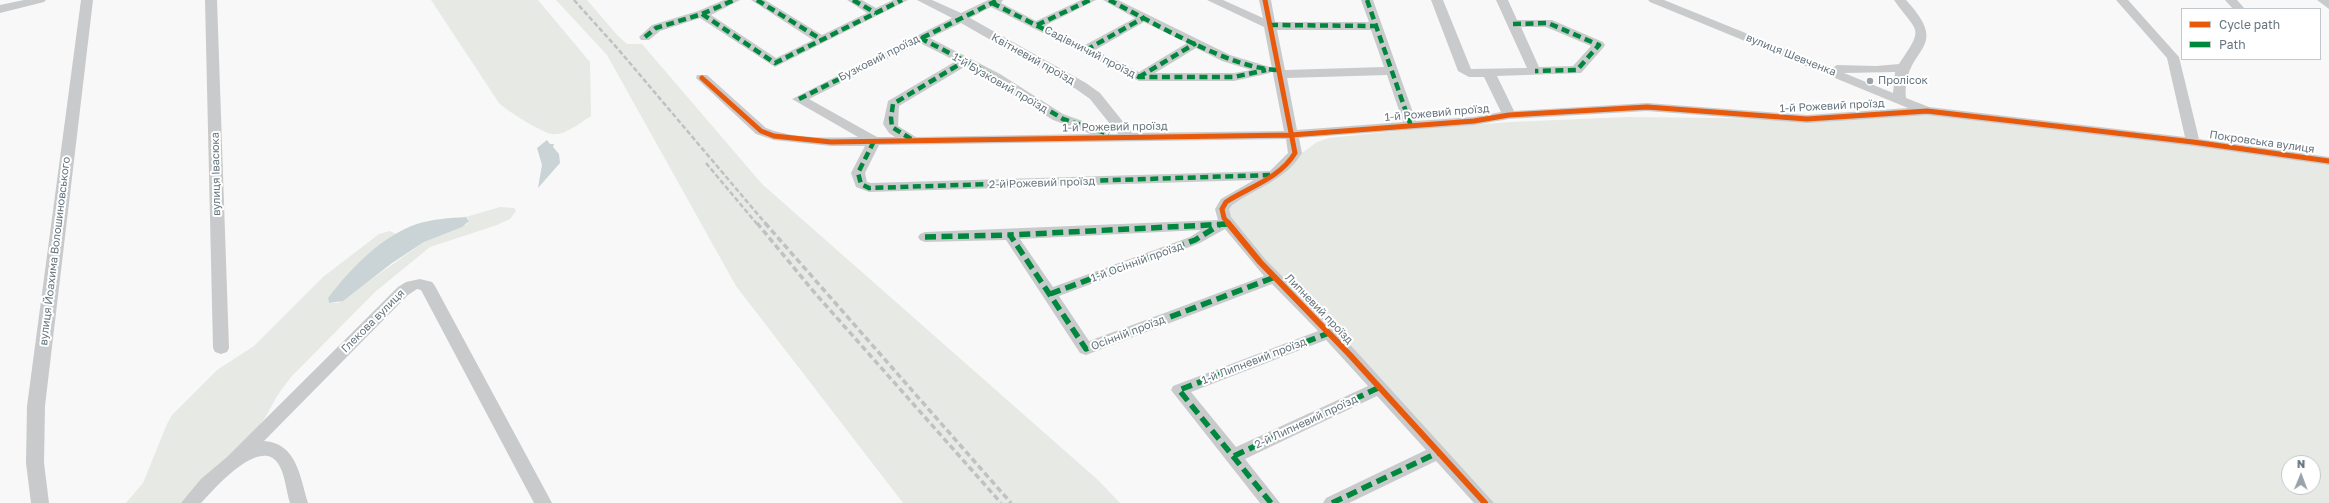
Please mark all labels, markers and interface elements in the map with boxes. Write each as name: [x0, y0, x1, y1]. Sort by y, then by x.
legend: [2181, 8, 2321, 60]
text: Cycle path: [2219, 17, 2280, 32]
street label: Садівничий проїзд: [1042, 23, 1138, 81]
street label: Квітневий проїзд: [989, 31, 1077, 87]
street label: вулиця Шевченка: [1744, 31, 1838, 79]
street label: Бузковий проїзд: [836, 32, 922, 84]
text: Path: [2219, 37, 2246, 52]
street label: 1-й Бузковий проїзд: [950, 50, 1050, 116]
place label: Пролісок: [1878, 74, 1928, 88]
marker: Пролісок: [1865, 76, 1875, 86]
street label: 1-й Рожевий проїзд: [1779, 97, 1885, 115]
street label: 1-й Рожевий проїзд: [1384, 102, 1490, 124]
street label: 1-й Рожевий проїзд: [1062, 119, 1168, 135]
street label: Покровська вулиця: [2209, 128, 2315, 156]
street label: вулиця Івасюка: [209, 132, 223, 216]
street label: вулиця Йоахима Волошиновського: [37, 156, 73, 346]
street label: 2-й Рожевий проїзд: [989, 175, 1095, 191]
street label: 1-й Осінній проїзд: [1089, 239, 1185, 285]
street label: Липневий проїзд: [1282, 271, 1356, 347]
street label: Глекова вулиця: [339, 287, 407, 355]
street label: Осінній проїзд: [1089, 313, 1167, 353]
street label: 1-й Липневий проїзд: [1200, 335, 1308, 387]
street label: 2-й Липневий проїзд: [1252, 392, 1360, 452]
north arrow: [2281, 455, 2321, 495]
text: N: [2297, 457, 2306, 470]

